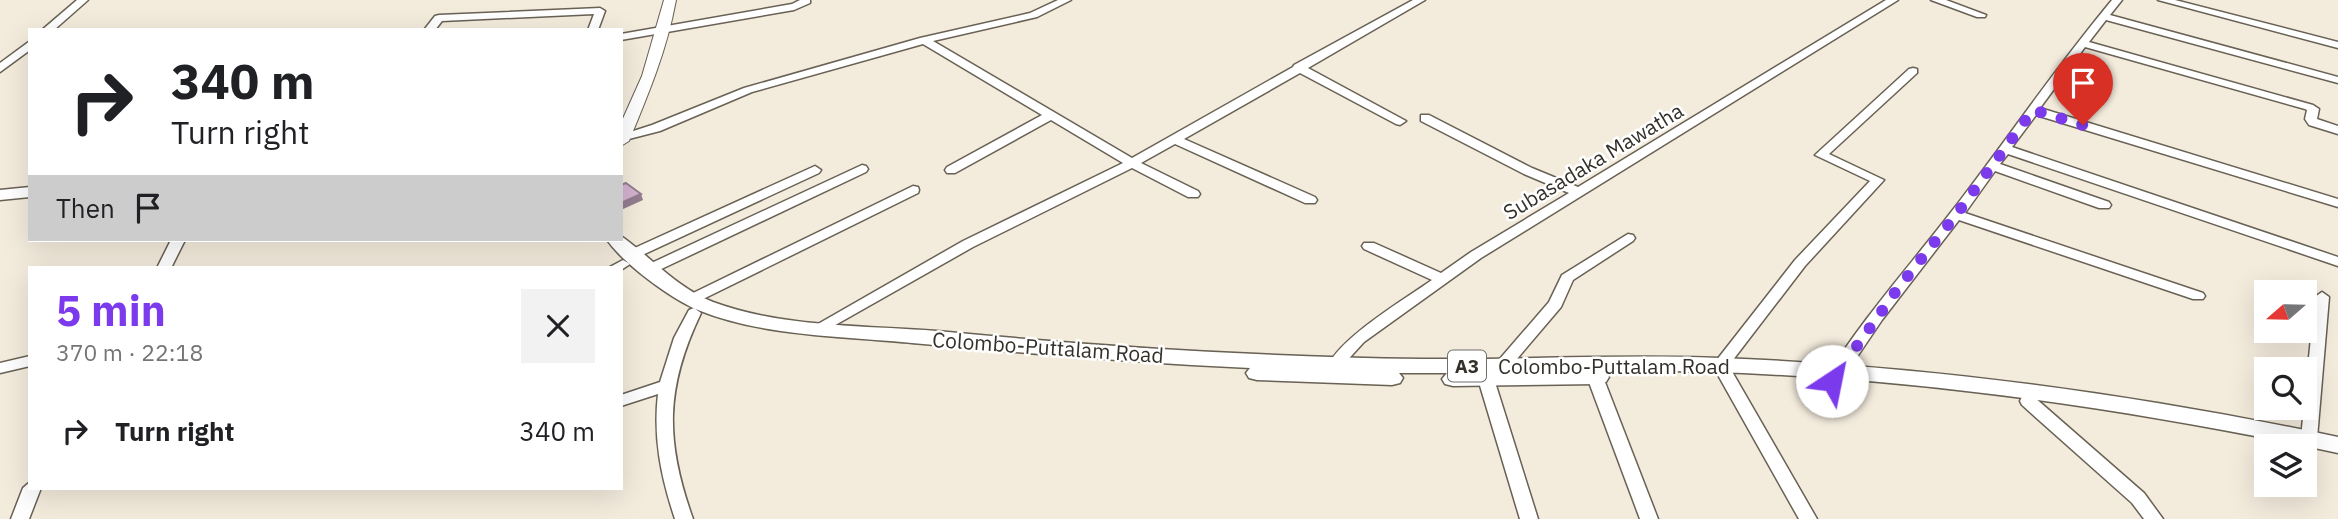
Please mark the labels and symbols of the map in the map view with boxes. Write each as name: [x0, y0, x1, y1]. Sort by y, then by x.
pin: [2053, 53, 2113, 125]
street label: Subasadaka Mawatha: [1498, 96, 1688, 226]
north arrow: [2254, 280, 2317, 343]
street label: Colombo-Puttalam Road: [931, 325, 1165, 369]
position arrow: [1795, 344, 1869, 418]
road number: A3: [1448, 350, 1486, 382]
street label: Colombo-Puttalam Road: [1498, 352, 1730, 380]

